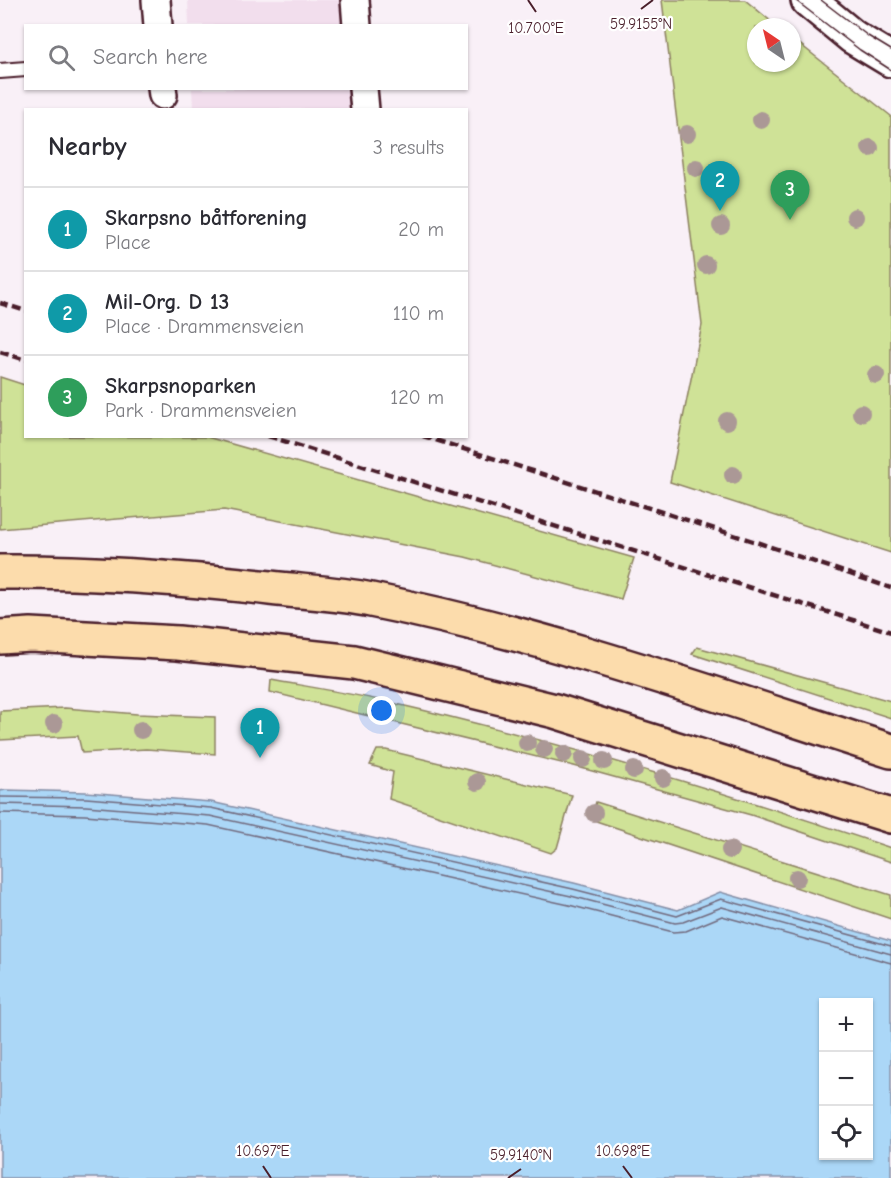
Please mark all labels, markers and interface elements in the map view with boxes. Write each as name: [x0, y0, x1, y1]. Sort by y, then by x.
text: 59.9155°N: [610, 15, 672, 33]
north arrow: [747, 18, 801, 72]
text: 10.700°E: [508, 19, 564, 37]
search box: [24, 24, 468, 90]
icon: search: [45, 41, 78, 74]
text: Search here: [93, 44, 208, 70]
text: Nearby: [48, 132, 127, 162]
text: 3 results: [373, 136, 444, 159]
pin: 2: [700, 162, 740, 211]
pin: 3: [770, 170, 810, 220]
text: Skarpsno båtforening: [105, 205, 308, 231]
text: 1: [64, 218, 71, 241]
text: 20 m: [398, 218, 444, 241]
text: Place: [105, 231, 151, 254]
text: Mil-Org. D 13: [105, 289, 229, 315]
text: 2: [63, 302, 72, 325]
text: 110 m: [393, 302, 444, 325]
text: Place · Drammensveien: [105, 315, 304, 338]
text: Skarpsnoparken: [105, 373, 256, 399]
text: 3: [63, 386, 72, 409]
text: 120 m: [390, 386, 444, 409]
text: Park · Drammensveien: [105, 399, 297, 422]
your location: [367, 696, 396, 725]
pin: 1: [240, 708, 280, 758]
map controls: [819, 998, 873, 1160]
button: +: [819, 998, 873, 1052]
button: −: [819, 1052, 873, 1106]
button: locate: [819, 1106, 873, 1160]
text: 10.697°E: [236, 1142, 290, 1160]
text: 10.698°E: [596, 1142, 650, 1160]
text: 59.9140°N: [490, 1146, 552, 1164]

